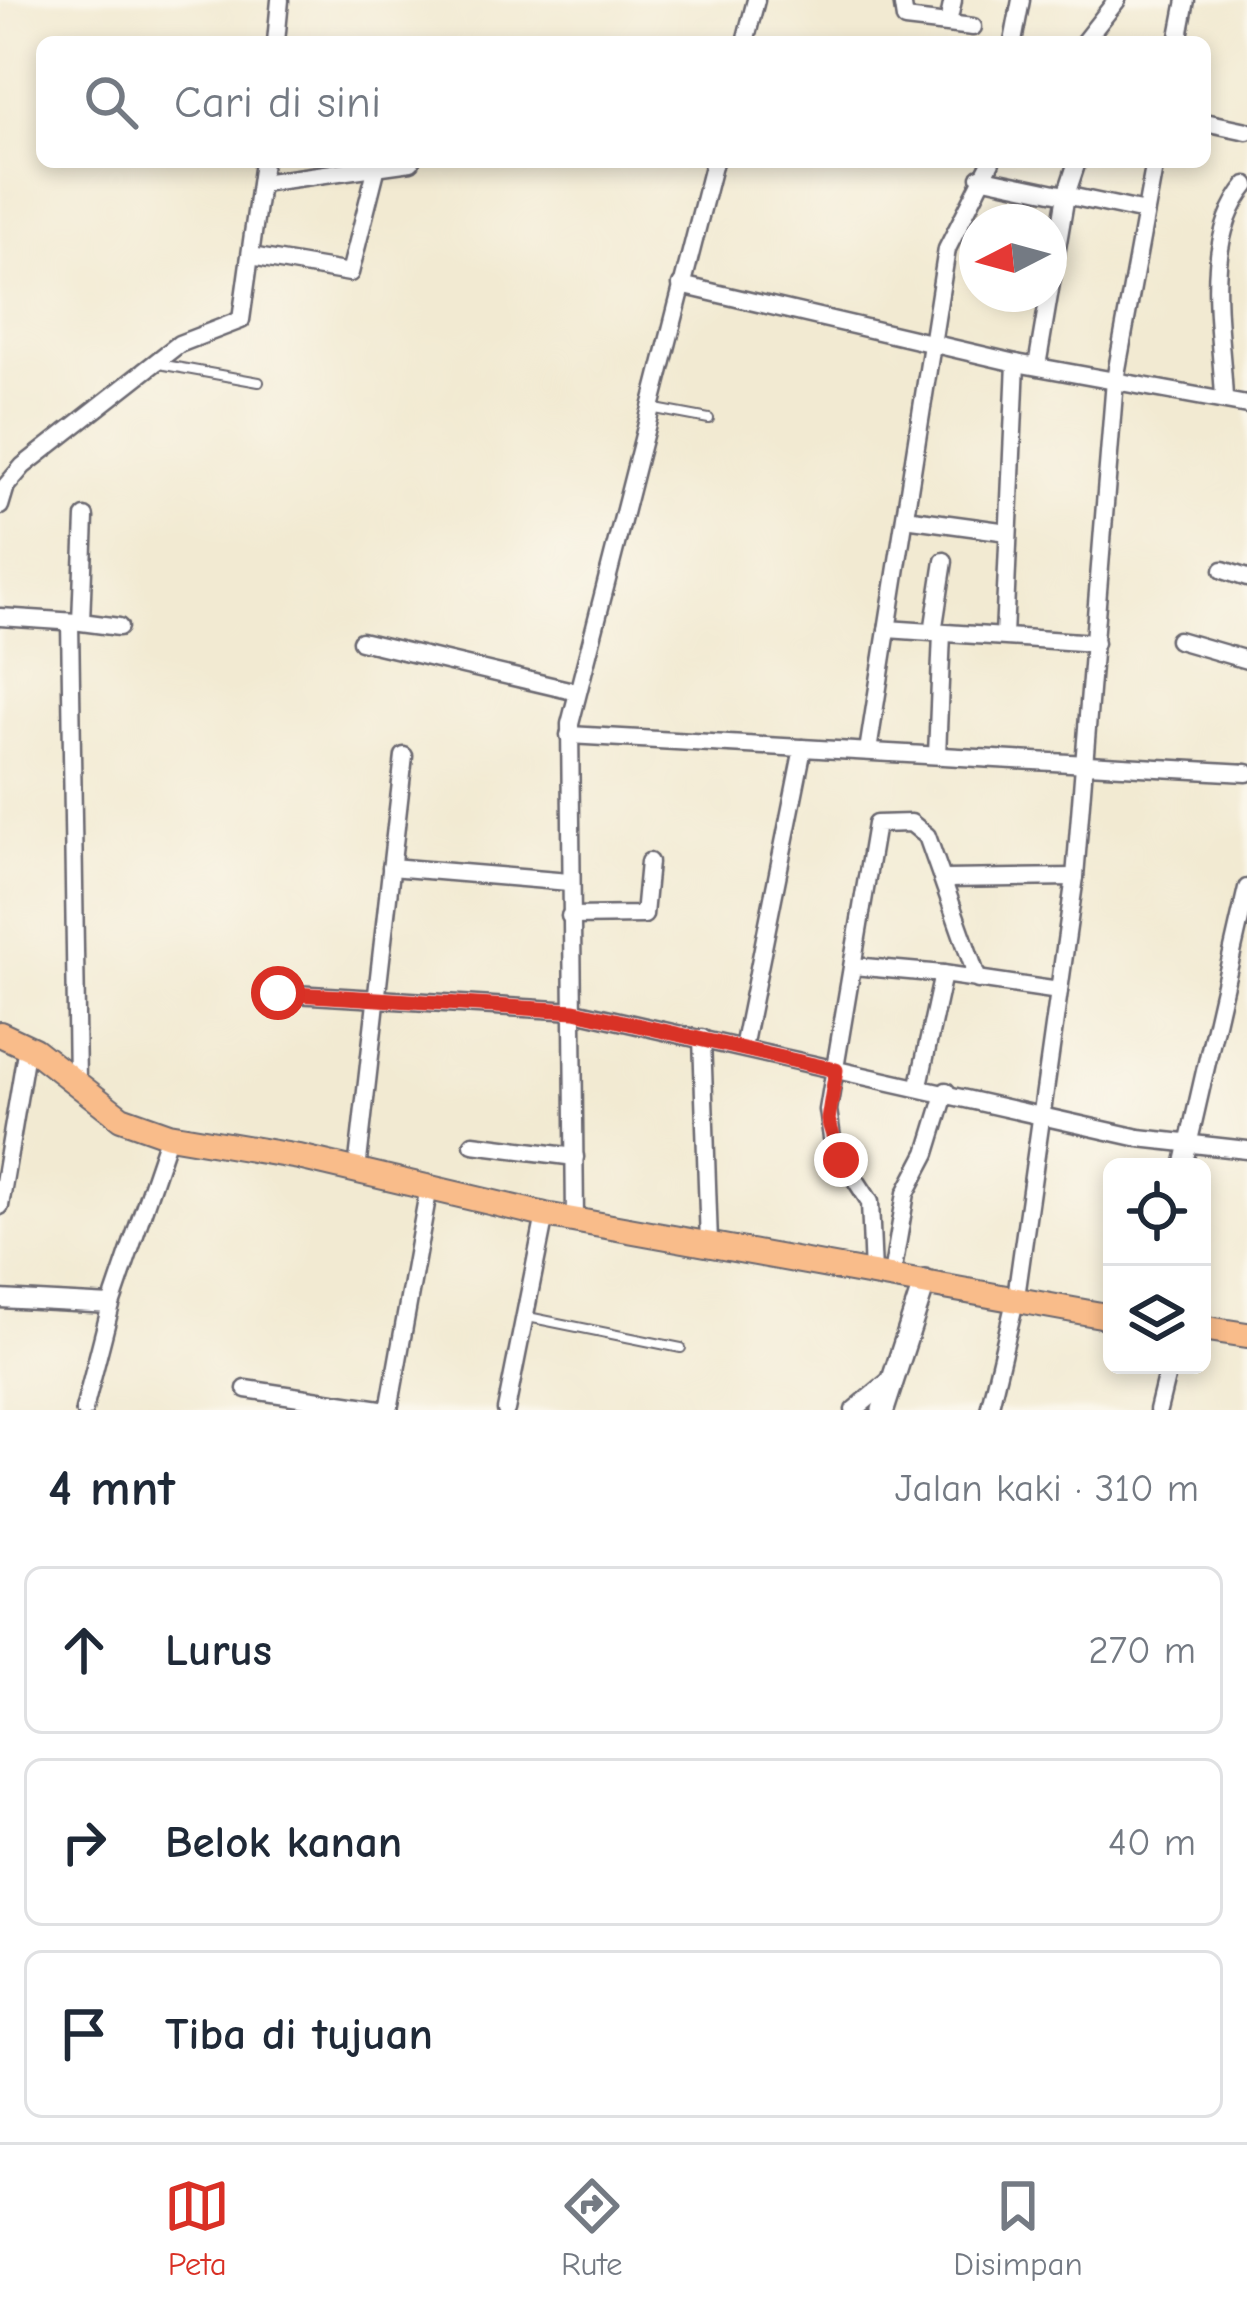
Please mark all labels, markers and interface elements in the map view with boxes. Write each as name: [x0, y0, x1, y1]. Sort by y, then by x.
search box: [36, 36, 1211, 168]
icon: search: [78, 69, 144, 135]
text: Cari di sini: [174, 76, 381, 128]
north arrow: [959, 204, 1067, 312]
route start: [251, 966, 305, 1020]
route end: [814, 1133, 868, 1187]
map controls: [1103, 1158, 1211, 1374]
button: locate: [1103, 1158, 1211, 1266]
button: layers: [1103, 1266, 1211, 1374]
text: 4 mnt: [48, 1459, 175, 1518]
text: Jalan kaki · 310 m: [895, 1466, 1199, 1511]
icon: ahead: [51, 1617, 117, 1683]
text: Lurus: [165, 1624, 272, 1676]
text: 270 m: [1088, 1628, 1196, 1673]
icon: right: [51, 1809, 117, 1875]
text: Belok kanan: [165, 1816, 402, 1868]
text: 40 m: [1108, 1820, 1196, 1865]
icon: arrive: [51, 2001, 117, 2067]
text: Tiba di tujuan: [165, 2008, 433, 2060]
tab: Peta: [164, 2173, 230, 2283]
tab: Rute: [559, 2173, 625, 2283]
tab: Disimpan: [953, 2173, 1083, 2283]

